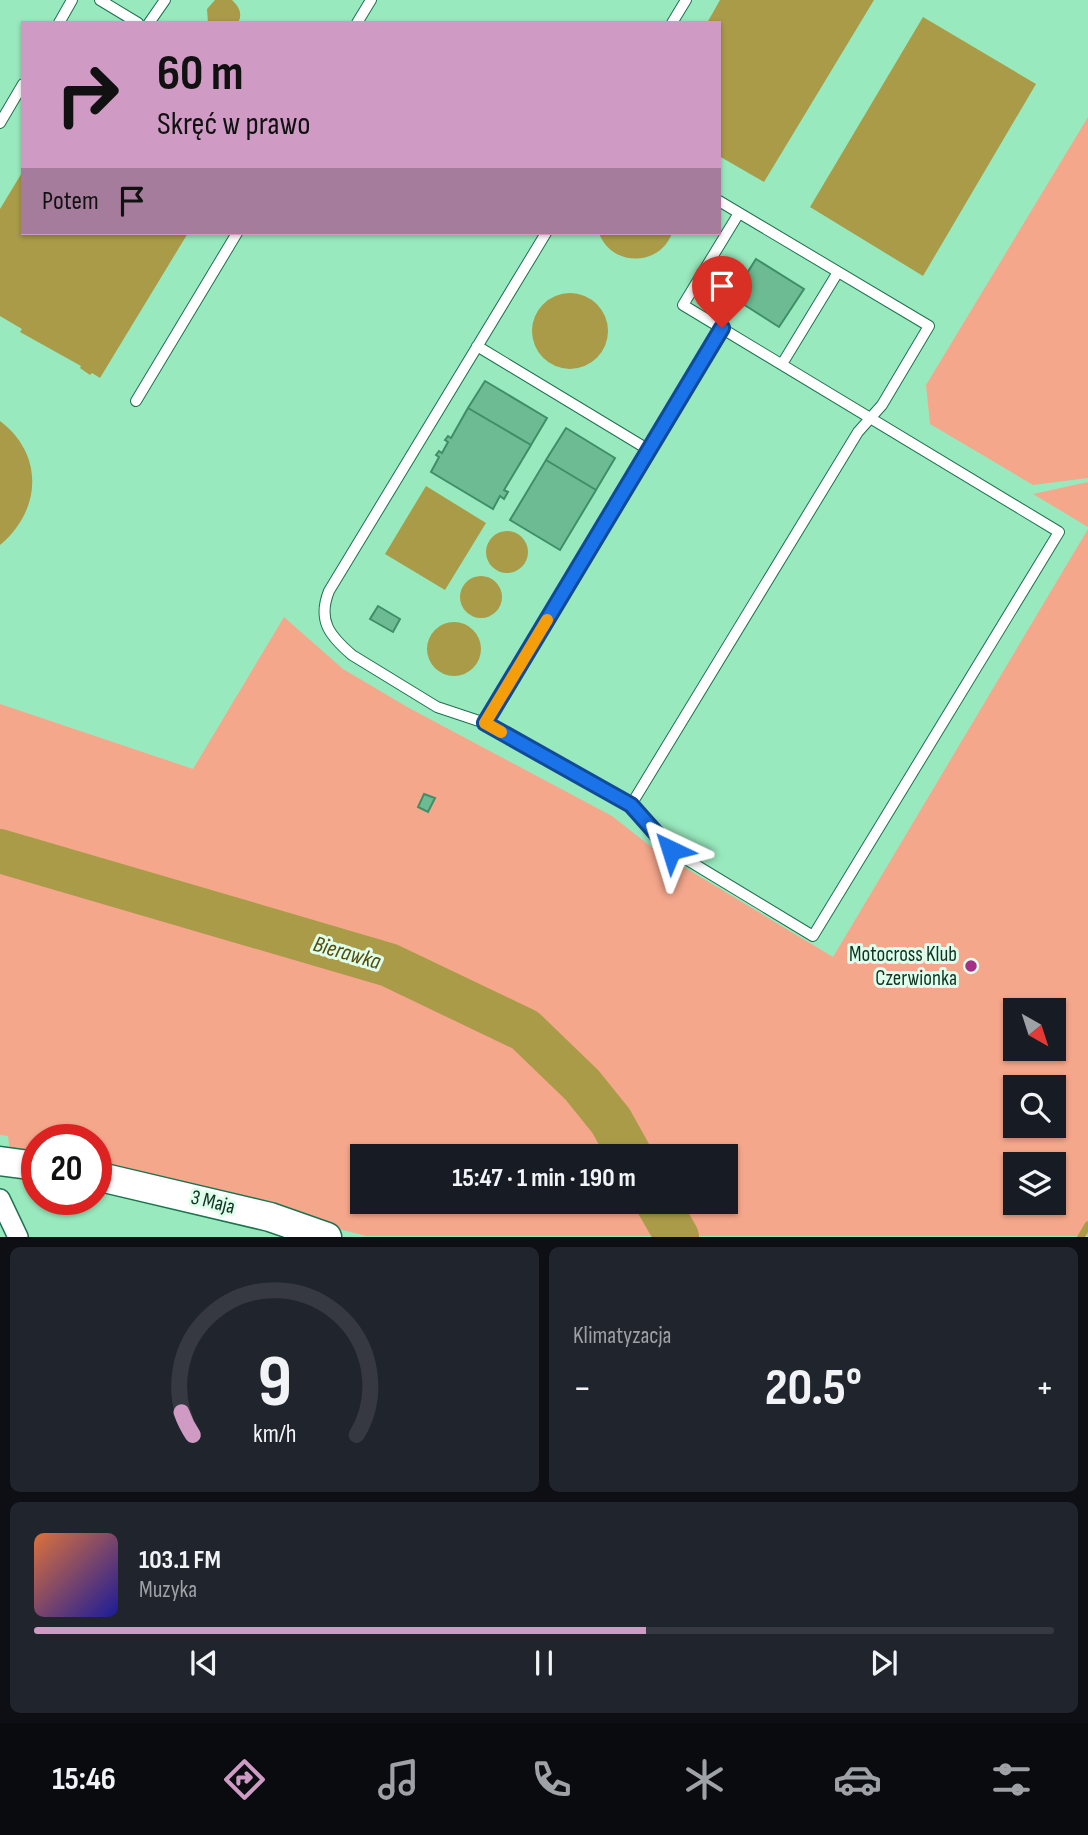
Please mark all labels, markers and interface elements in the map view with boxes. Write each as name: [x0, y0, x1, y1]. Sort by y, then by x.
text: 60 m: [157, 45, 244, 104]
icon: right: [42, 49, 133, 140]
text: Skręć w prawo: [157, 105, 311, 144]
icon: arrive: [113, 182, 151, 220]
text: Potem: [42, 186, 99, 217]
pin: [692, 256, 752, 328]
icon: arrive: [703, 267, 741, 305]
position arrow: [634, 813, 708, 887]
water label: Bierawka: [310, 930, 385, 976]
place label: Motocross Klub Czerwionka: [849, 942, 957, 991]
marker: Motocross Klub Czerwionka: [963, 958, 979, 974]
north arrow: [1003, 998, 1066, 1060]
map controls: [1003, 998, 1066, 1215]
button: search: [1003, 1075, 1066, 1138]
speed limit sign: 20: [21, 1124, 112, 1215]
button: layers: [1003, 1152, 1066, 1215]
text: 15:47 · 1 min · 190 m: [452, 1163, 636, 1194]
street label: 3 Maja: [188, 1184, 238, 1220]
text: Klimatyzacja: [573, 1322, 671, 1350]
text: 9: [257, 1340, 292, 1428]
text: 20.5°: [765, 1357, 862, 1420]
text: −: [573, 1366, 592, 1411]
text: +: [1035, 1366, 1054, 1411]
text: km/h: [253, 1419, 296, 1450]
text: 103.1 FM: [139, 1545, 221, 1576]
text: Muzyka: [139, 1576, 197, 1604]
icon: previous: [185, 1644, 223, 1682]
icon: pause: [525, 1644, 563, 1682]
icon: next: [865, 1644, 903, 1682]
icon: directions: [220, 1755, 269, 1804]
icon: music: [374, 1755, 423, 1804]
icon: phone: [527, 1755, 576, 1804]
icon: climate: [680, 1755, 729, 1804]
icon: car: [833, 1755, 882, 1804]
icon: filters: [987, 1755, 1036, 1804]
text: 15:46: [52, 1760, 116, 1799]

